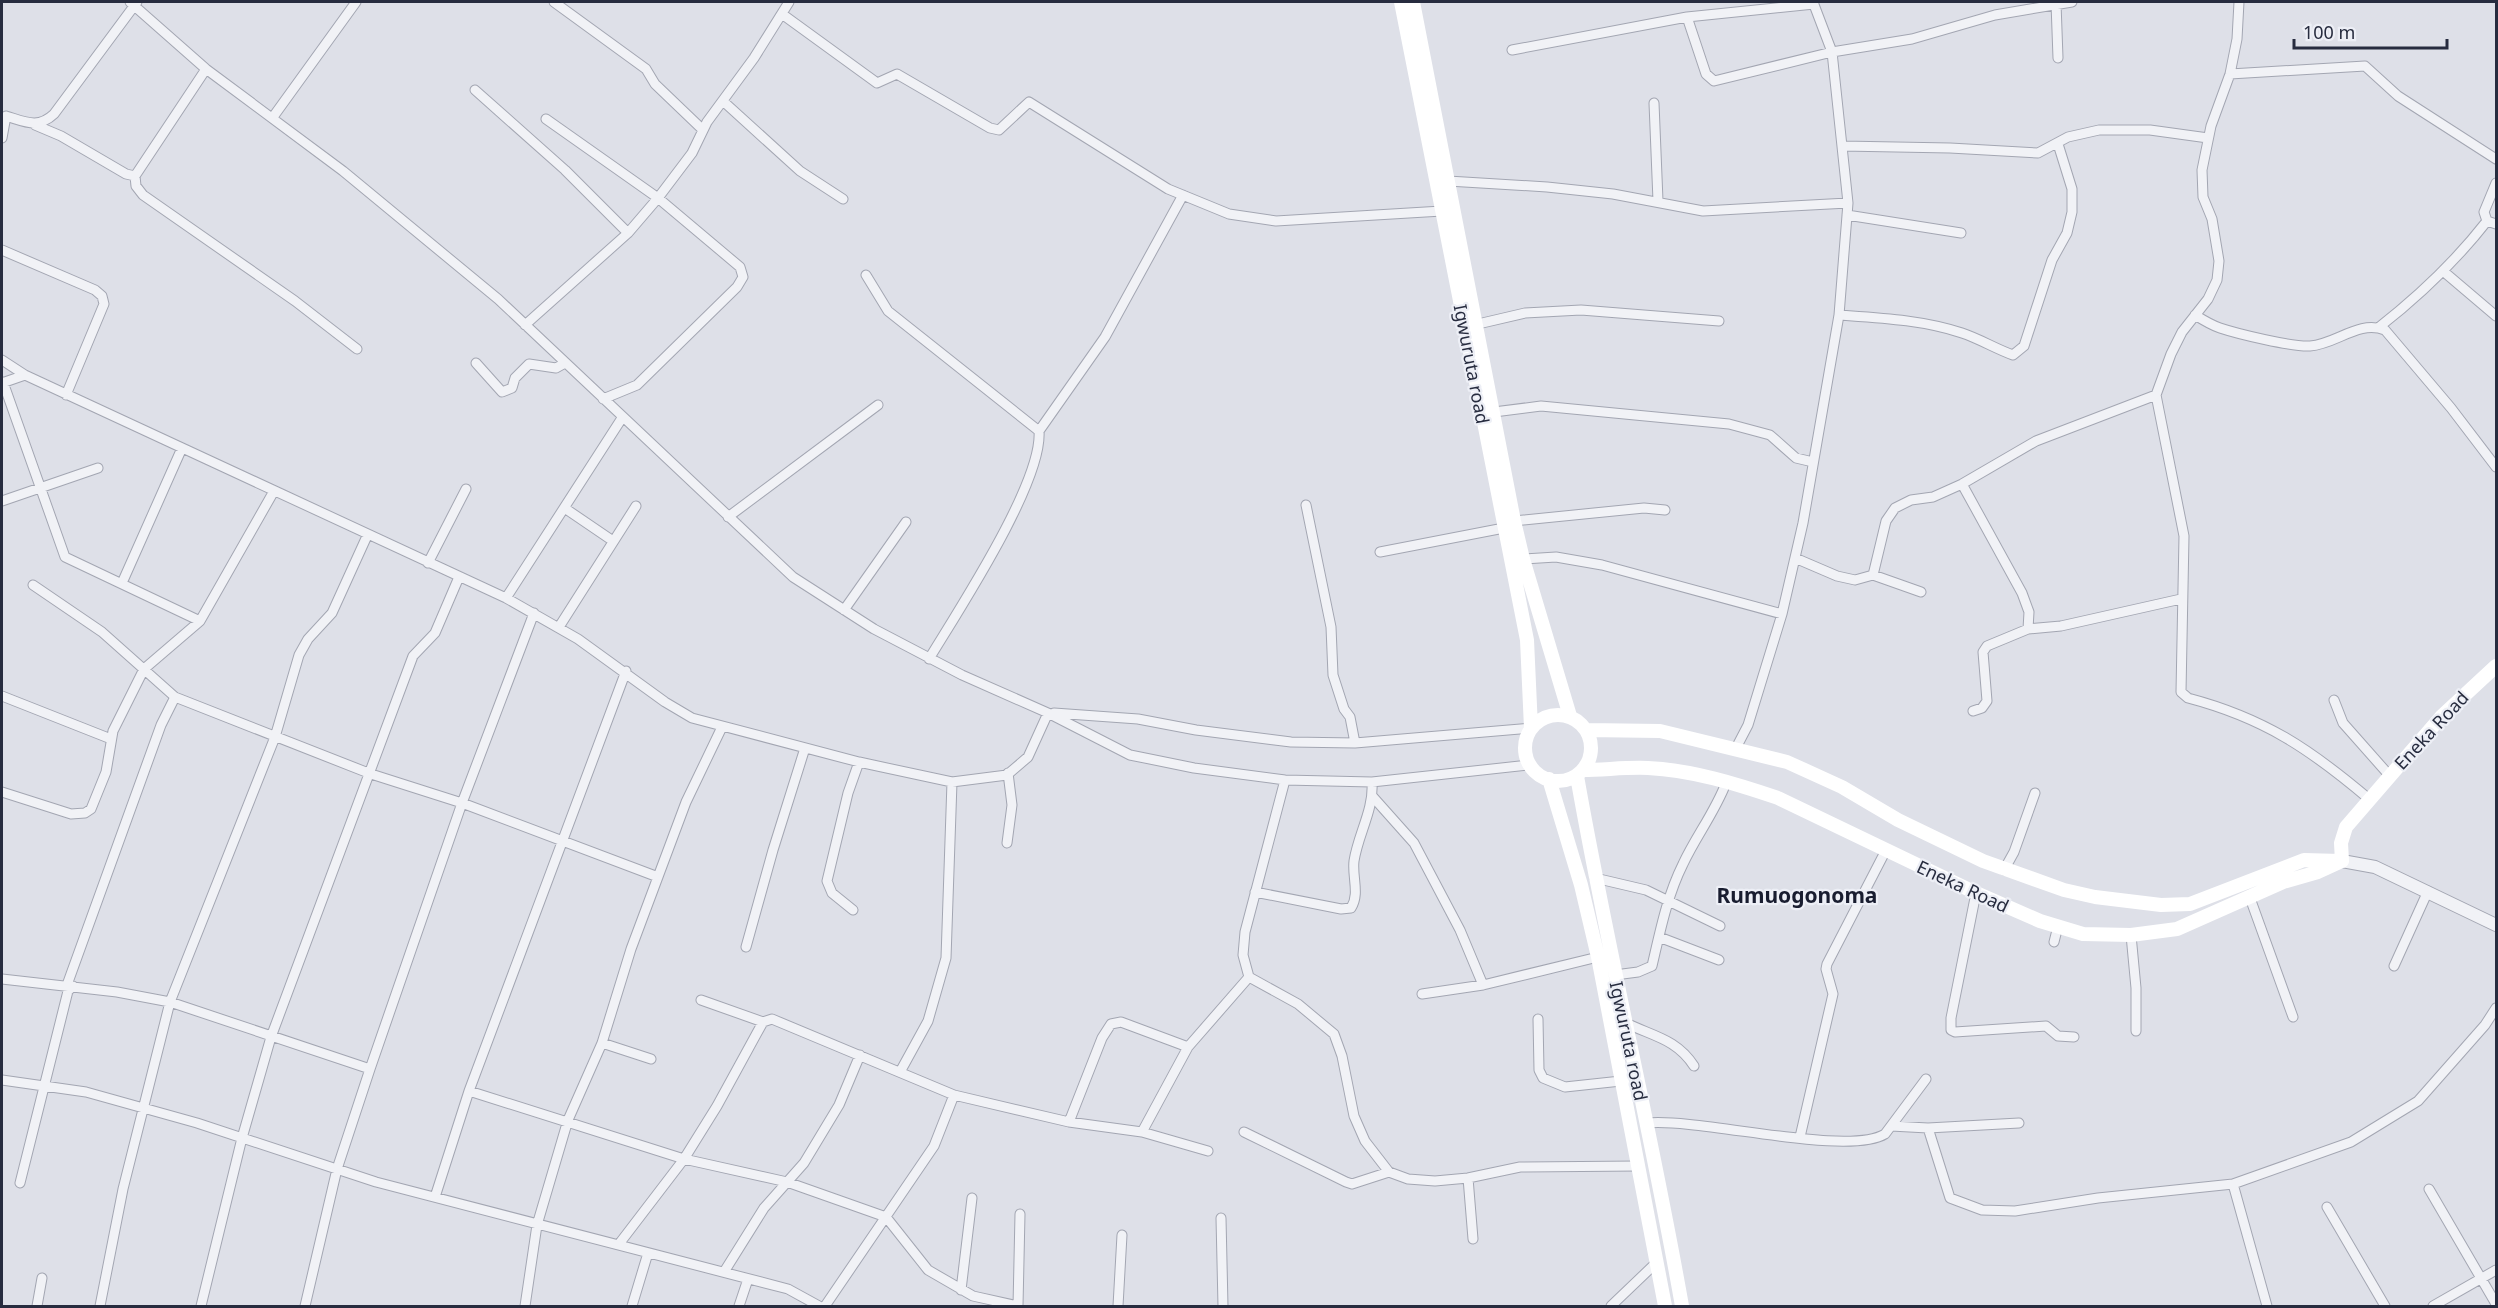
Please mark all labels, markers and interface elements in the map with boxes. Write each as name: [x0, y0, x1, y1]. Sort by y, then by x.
scale bar: [2294, 12, 2447, 50]
text: 100 m: [2303, 20, 2355, 44]
street label: Igwuruta road: [1449, 302, 1495, 426]
street label: Eneka Road: [2388, 686, 2474, 774]
street label: Eneka Road: [1913, 854, 2013, 918]
district label: Rumuogonoma: [1717, 881, 1877, 909]
street label: Igwuruta road: [1605, 979, 1653, 1103]

